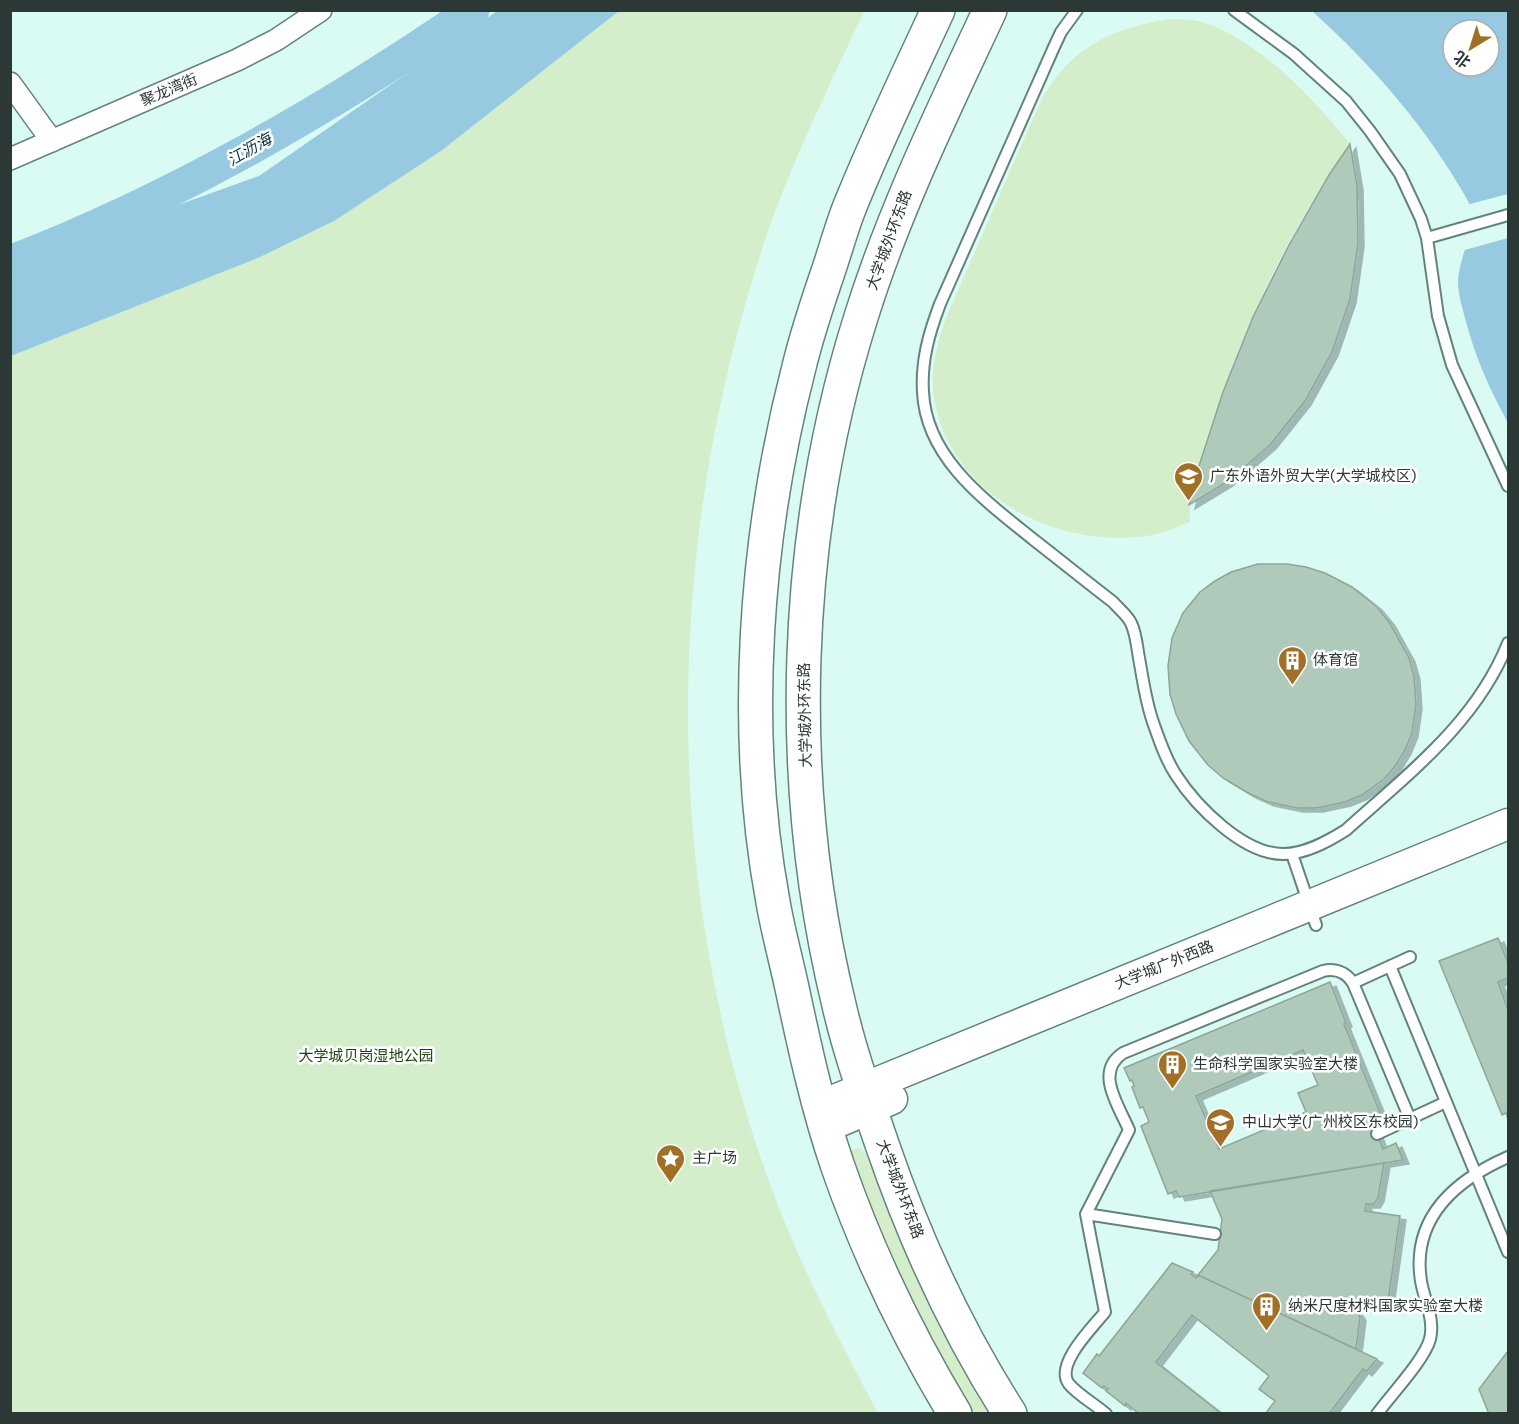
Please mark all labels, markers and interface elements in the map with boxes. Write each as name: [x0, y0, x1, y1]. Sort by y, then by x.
north arrow: [1441, 18, 1501, 78]
text: 北: [1449, 48, 1474, 73]
street label: 聚龙湾街: [137, 69, 200, 109]
water label: 江沥海: [223, 127, 276, 169]
street label: 大学城外环东路: [862, 187, 914, 292]
school or university icon: 广东外语外贸大学(大学城校区): [1173, 460, 1205, 502]
place label: 广东外语外贸大学(大学城校区): [1210, 466, 1417, 484]
building icon: 体育馆: [1276, 644, 1308, 686]
place label: 体育馆: [1313, 650, 1358, 668]
street label: 大学城外环东路: [794, 662, 814, 768]
street label: 大学城广外西路: [1112, 936, 1216, 992]
park label: 大学城贝岗湿地公园: [298, 1046, 434, 1064]
building icon: 生命科学国家实验室大楼: [1156, 1048, 1188, 1090]
place label: 生命科学国家实验室大楼: [1193, 1054, 1358, 1072]
school or university icon: 中山大学(广州校区东校园): [1205, 1106, 1237, 1148]
place label: 中山大学(广州校区东校园): [1242, 1112, 1419, 1130]
street label: 大学城外环东路: [874, 1136, 928, 1241]
place icon: 主广场: [655, 1142, 687, 1184]
place label: 主广场: [692, 1148, 737, 1166]
building icon: 纳米尺度材料国家实验室大楼: [1251, 1290, 1283, 1332]
place label: 纳米尺度材料国家实验室大楼: [1288, 1296, 1483, 1314]

